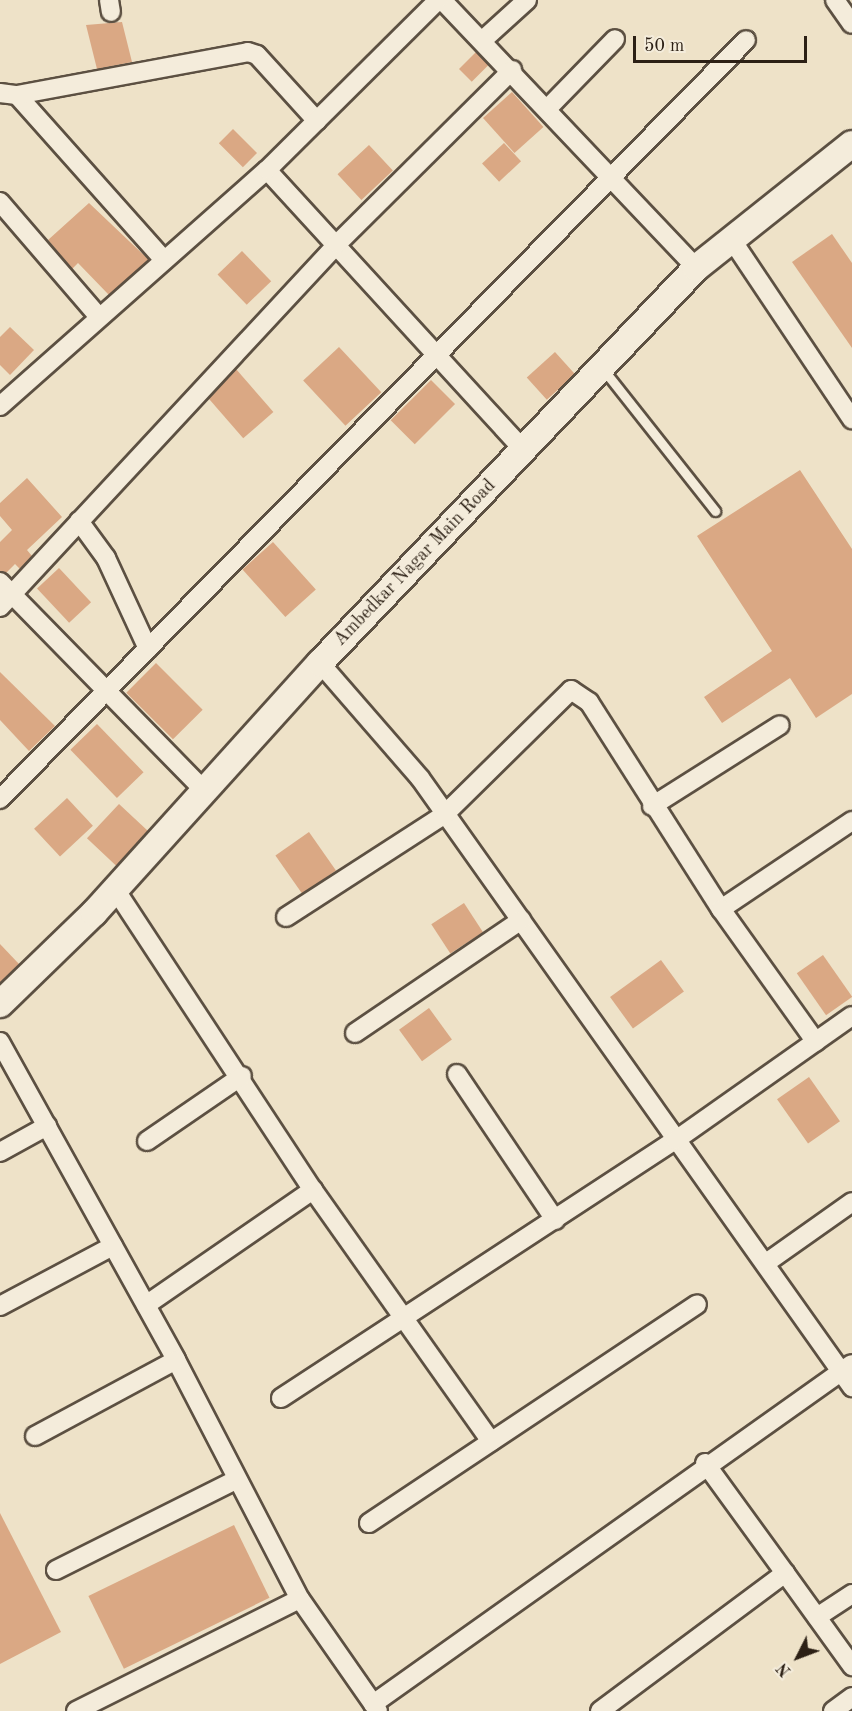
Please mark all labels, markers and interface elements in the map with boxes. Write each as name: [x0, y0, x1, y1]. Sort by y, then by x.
scale bar: [636, 24, 810, 62]
text: 50 m: [644, 37, 684, 55]
street label: Ambedkar Nagar Main Road: [330, 475, 500, 651]
north arrow: [768, 1627, 828, 1687]
text: N: [775, 1659, 795, 1679]

